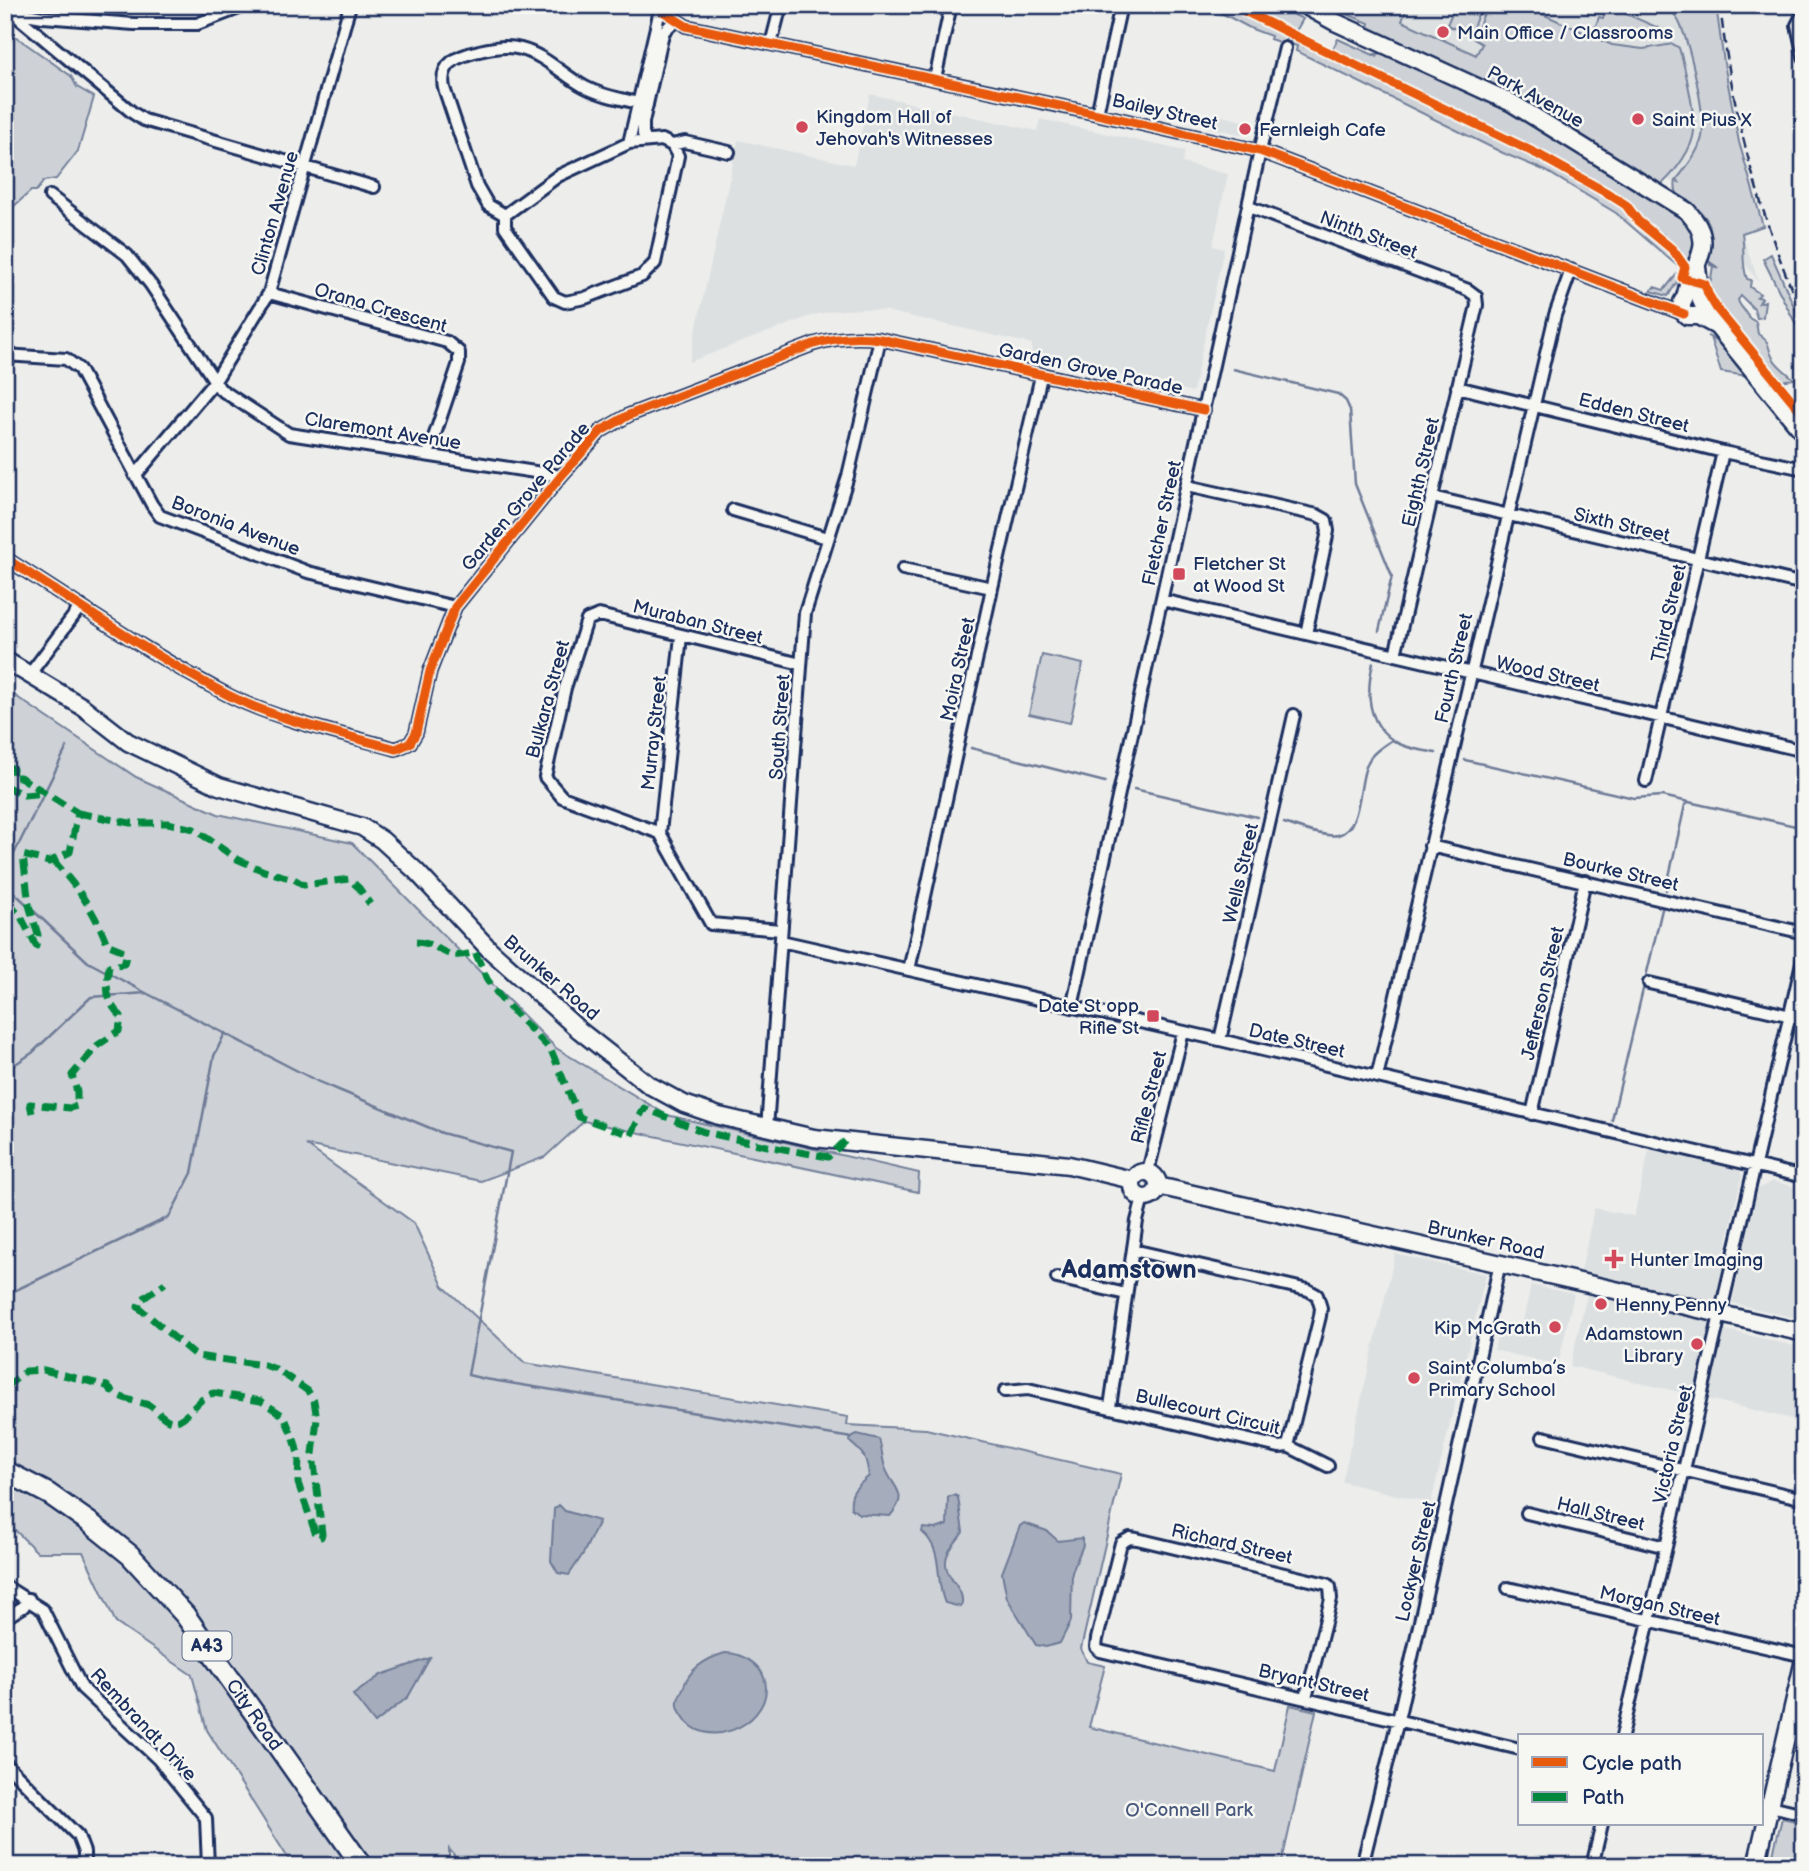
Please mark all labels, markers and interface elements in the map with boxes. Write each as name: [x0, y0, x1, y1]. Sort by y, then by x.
place label: Main Office / Classrooms: [1457, 22, 1673, 45]
marker: Main Office / Classrooms: [1435, 24, 1451, 40]
street label: Park Avenue: [1483, 61, 1588, 133]
street label: Bailey Street: [1110, 89, 1220, 136]
place label: Kingdom Hall of Jehovah's Witnesses: [816, 106, 993, 151]
place label: Saint Pius X: [1652, 109, 1752, 132]
marker: Saint Pius X: [1630, 111, 1646, 127]
marker: Kingdom Hall of Jehovah's Witnesses: [794, 119, 810, 135]
place label: Fernleigh Cafe: [1259, 119, 1386, 142]
marker: Fernleigh Cafe: [1237, 121, 1253, 137]
street label: Clinton Avenue: [247, 148, 304, 278]
street label: Ninth Street: [1316, 206, 1421, 265]
street label: Orana Crescent: [312, 279, 450, 338]
street label: Garden Grove Parade: [997, 339, 1185, 400]
street label: Edden Street: [1576, 389, 1692, 438]
street label: Claremont Avenue: [303, 408, 463, 455]
street label: Eighth Street: [1398, 415, 1445, 529]
street label: Garden Grove Parade: [457, 418, 595, 576]
street label: Fletcher Street: [1138, 458, 1187, 588]
street label: Boronia Avenue: [168, 491, 303, 561]
street label: Sixth Street: [1571, 503, 1672, 548]
place label: Fletcher St at Wood St: [1193, 553, 1286, 598]
street label: Third Street: [1647, 562, 1692, 665]
marker: Fletcher St at Wood St: [1171, 566, 1187, 582]
street label: Muraban Street: [630, 595, 765, 650]
street label: Fourth Street: [1431, 611, 1478, 726]
street label: Moira Street: [936, 615, 981, 723]
street label: Bulkara Street: [522, 637, 575, 761]
street label: Wood Street: [1494, 651, 1602, 698]
street label: South Street: [765, 673, 796, 781]
street label: Murray Street: [637, 674, 672, 792]
street label: Wells Street: [1219, 821, 1264, 926]
street label: Bourke Street: [1560, 848, 1681, 897]
street label: Jefferson Street: [1517, 924, 1570, 1062]
street label: Brunker Road: [498, 930, 604, 1026]
place label: Date St opp Rifle St: [1038, 995, 1139, 1040]
marker: Date St opp Rifle St: [1145, 1008, 1161, 1024]
street label: Date Street: [1246, 1019, 1347, 1064]
street label: Rifle Street: [1127, 1048, 1172, 1146]
street label: Brunker Road: [1425, 1216, 1546, 1265]
marker: Hunter Imaging: [1604, 1249, 1624, 1269]
place label: Hunter Imaging: [1630, 1249, 1763, 1272]
district label: Adamstown: [1060, 1255, 1197, 1286]
place label: Henny Penny: [1615, 1294, 1727, 1317]
marker: Henny Penny: [1593, 1296, 1609, 1312]
place label: Kip McGrath: [1434, 1317, 1541, 1340]
marker: Kip McGrath: [1547, 1319, 1563, 1335]
place label: Adamstown Library: [1586, 1323, 1683, 1368]
marker: Adamstown Library: [1689, 1336, 1705, 1352]
place label: Saint Columba’s Primary School: [1428, 1357, 1566, 1402]
marker: Saint Columba’s Primary School: [1406, 1370, 1422, 1386]
street label: Victoria Street: [1649, 1382, 1698, 1506]
street label: Bullecourt Circuit: [1133, 1385, 1282, 1440]
street label: Hall Street: [1554, 1492, 1647, 1537]
street label: Lockyer Street: [1391, 1498, 1442, 1624]
street label: Richard Street: [1169, 1519, 1295, 1570]
street label: Morgan Street: [1597, 1581, 1722, 1632]
road number: A43: [182, 1632, 232, 1660]
street label: Bryant Street: [1256, 1660, 1372, 1707]
street label: Rembrandt Drive: [85, 1664, 201, 1786]
street label: City Road: [221, 1675, 287, 1755]
legend: [1518, 1734, 1764, 1826]
text: Cycle path: [1582, 1751, 1682, 1776]
text: Path: [1582, 1785, 1624, 1810]
park label: O'Connell Park: [1125, 1799, 1253, 1822]

